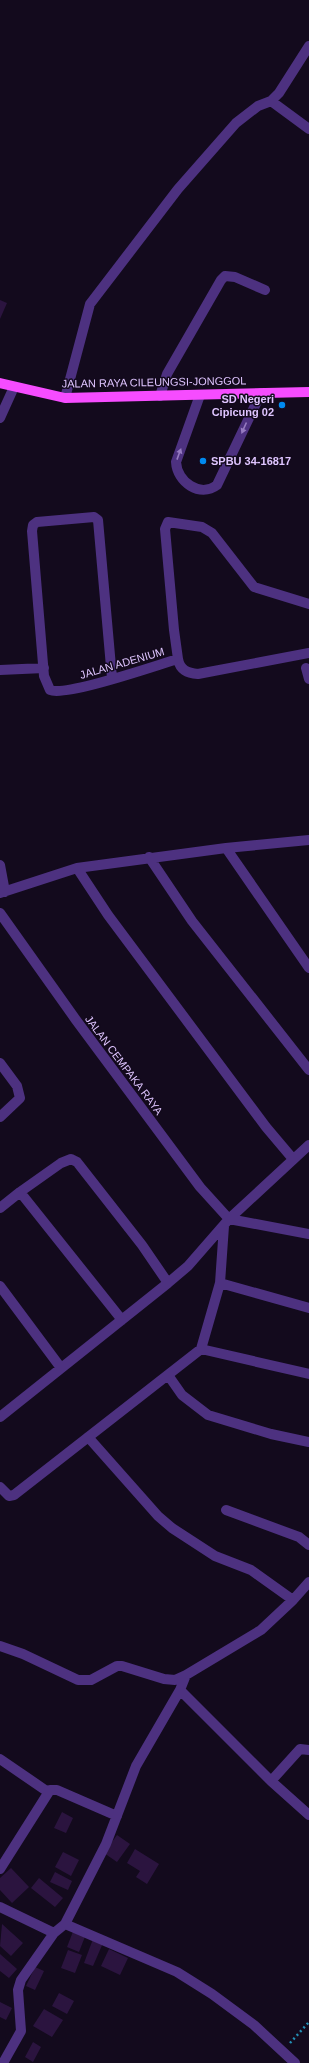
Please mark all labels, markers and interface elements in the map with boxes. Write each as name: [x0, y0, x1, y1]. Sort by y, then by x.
street label: JALAN RAYA CILEUNGSI-JONGGOL: [62, 374, 246, 390]
place label: SD Negeri Cipicung 02: [212, 393, 274, 418]
marker: SD Negeri Cipicung 02: [277, 400, 287, 410]
one-way arrow: [241, 423, 247, 435]
one-way arrow: [176, 448, 182, 460]
place label: SPBU 34-16817: [211, 455, 291, 467]
marker: SPBU 34-16817: [198, 456, 208, 466]
street label: JALAN ADENIUM: [78, 645, 166, 681]
street label: JALAN CEMPAKA RAYA: [83, 1013, 166, 1117]

